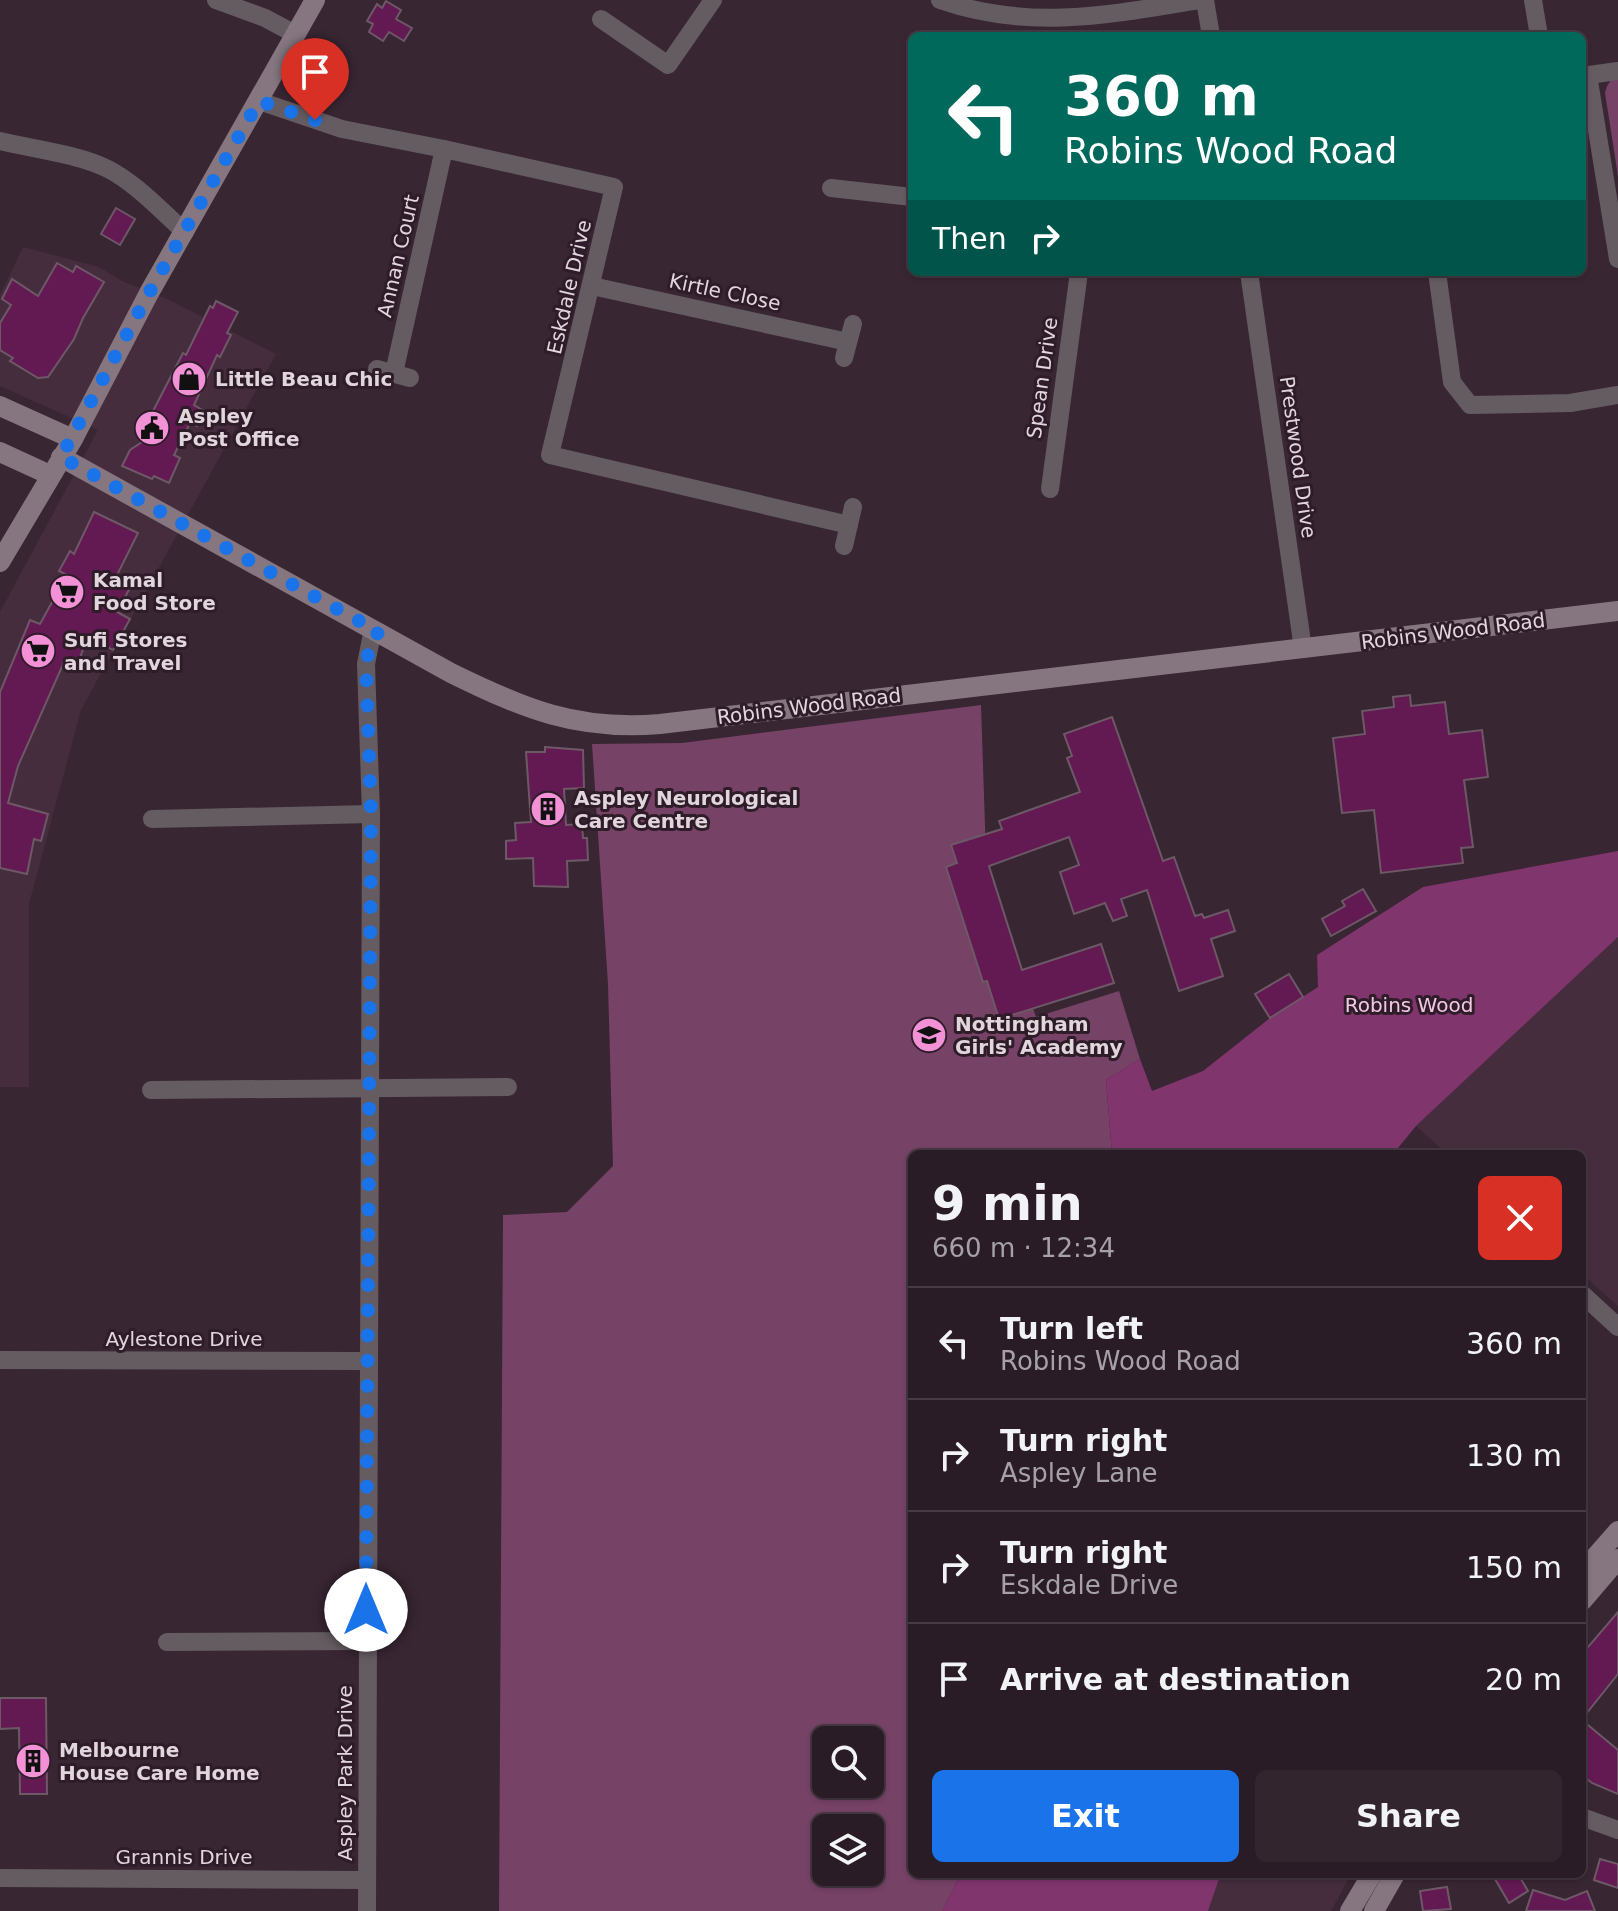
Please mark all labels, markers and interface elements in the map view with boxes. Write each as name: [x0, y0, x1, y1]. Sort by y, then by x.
pin: [281, 38, 349, 120]
icon: arrive: [293, 50, 337, 94]
text: 360 m: [1064, 63, 1259, 128]
icon: left: [932, 64, 1036, 168]
text: Robins Wood Road: [1064, 130, 1397, 171]
street label: Annan Court: [372, 192, 424, 320]
icon: right: [1023, 216, 1067, 260]
street label: Eskdale Drive: [542, 217, 596, 357]
text: Then: [932, 221, 1007, 256]
street label: Kirtle Close: [667, 268, 783, 316]
street label: Spean Drive: [1022, 316, 1062, 440]
shop icon: Little Beau Chic: [170, 360, 208, 398]
place label: Little Beau Chic: [215, 367, 392, 391]
street label: Prestwood Drive: [1275, 374, 1321, 540]
place label: Aspley Post Office: [178, 404, 300, 451]
public building icon: Aspley Post Office: [133, 409, 171, 447]
place label: Kamal Food Store: [93, 568, 216, 615]
supermarket icon: Kamal Food Store: [48, 573, 86, 611]
street label: Robins Wood Road: [1360, 608, 1546, 654]
place label: Sufi Stores and Travel: [64, 628, 187, 675]
supermarket icon: Sufi Stores and Travel: [19, 632, 57, 670]
street label: Robins Wood Road: [716, 683, 902, 729]
place label: Aspley Neurological Care Centre: [574, 786, 798, 833]
building icon: Aspley Neurological Care Centre: [529, 790, 567, 828]
park label: Robins Wood: [1345, 993, 1473, 1017]
place label: Nottingham Girls' Academy: [955, 1012, 1123, 1059]
school or university icon: Nottingham Girls' Academy: [910, 1016, 948, 1054]
text: 9 min: [932, 1175, 1083, 1231]
button: close: [1478, 1176, 1562, 1260]
text: 660 m · 12:34: [932, 1233, 1115, 1263]
text: Turn left: [1000, 1311, 1143, 1346]
icon: left: [932, 1321, 976, 1365]
text: 360 m: [1466, 1326, 1562, 1361]
street label: Aylestone Drive: [105, 1327, 263, 1351]
text: Robins Wood Road: [1000, 1346, 1241, 1376]
text: Turn right: [1000, 1423, 1167, 1458]
icon: right: [932, 1433, 976, 1477]
text: 130 m: [1466, 1438, 1562, 1473]
text: Aspley Lane: [1000, 1458, 1158, 1488]
text: Turn right: [1000, 1535, 1167, 1570]
icon: right: [932, 1545, 976, 1589]
text: 150 m: [1466, 1550, 1562, 1585]
position arrow: [324, 1568, 408, 1652]
text: Eskdale Drive: [1000, 1570, 1178, 1600]
icon: arrive: [932, 1657, 976, 1701]
text: Arrive at destination: [1000, 1662, 1351, 1697]
text: 20 m: [1485, 1662, 1562, 1697]
street label: Aspley Park Drive: [333, 1685, 357, 1861]
map controls: [812, 1726, 884, 1886]
button: search: [812, 1726, 884, 1798]
place label: Melbourne House Care Home: [59, 1738, 260, 1785]
building icon: Melbourne House Care Home: [14, 1742, 52, 1780]
button: Exit: [932, 1770, 1239, 1862]
button: Share: [1255, 1770, 1562, 1862]
button: layers: [812, 1814, 884, 1886]
street label: Grannis Drive: [116, 1845, 252, 1869]

